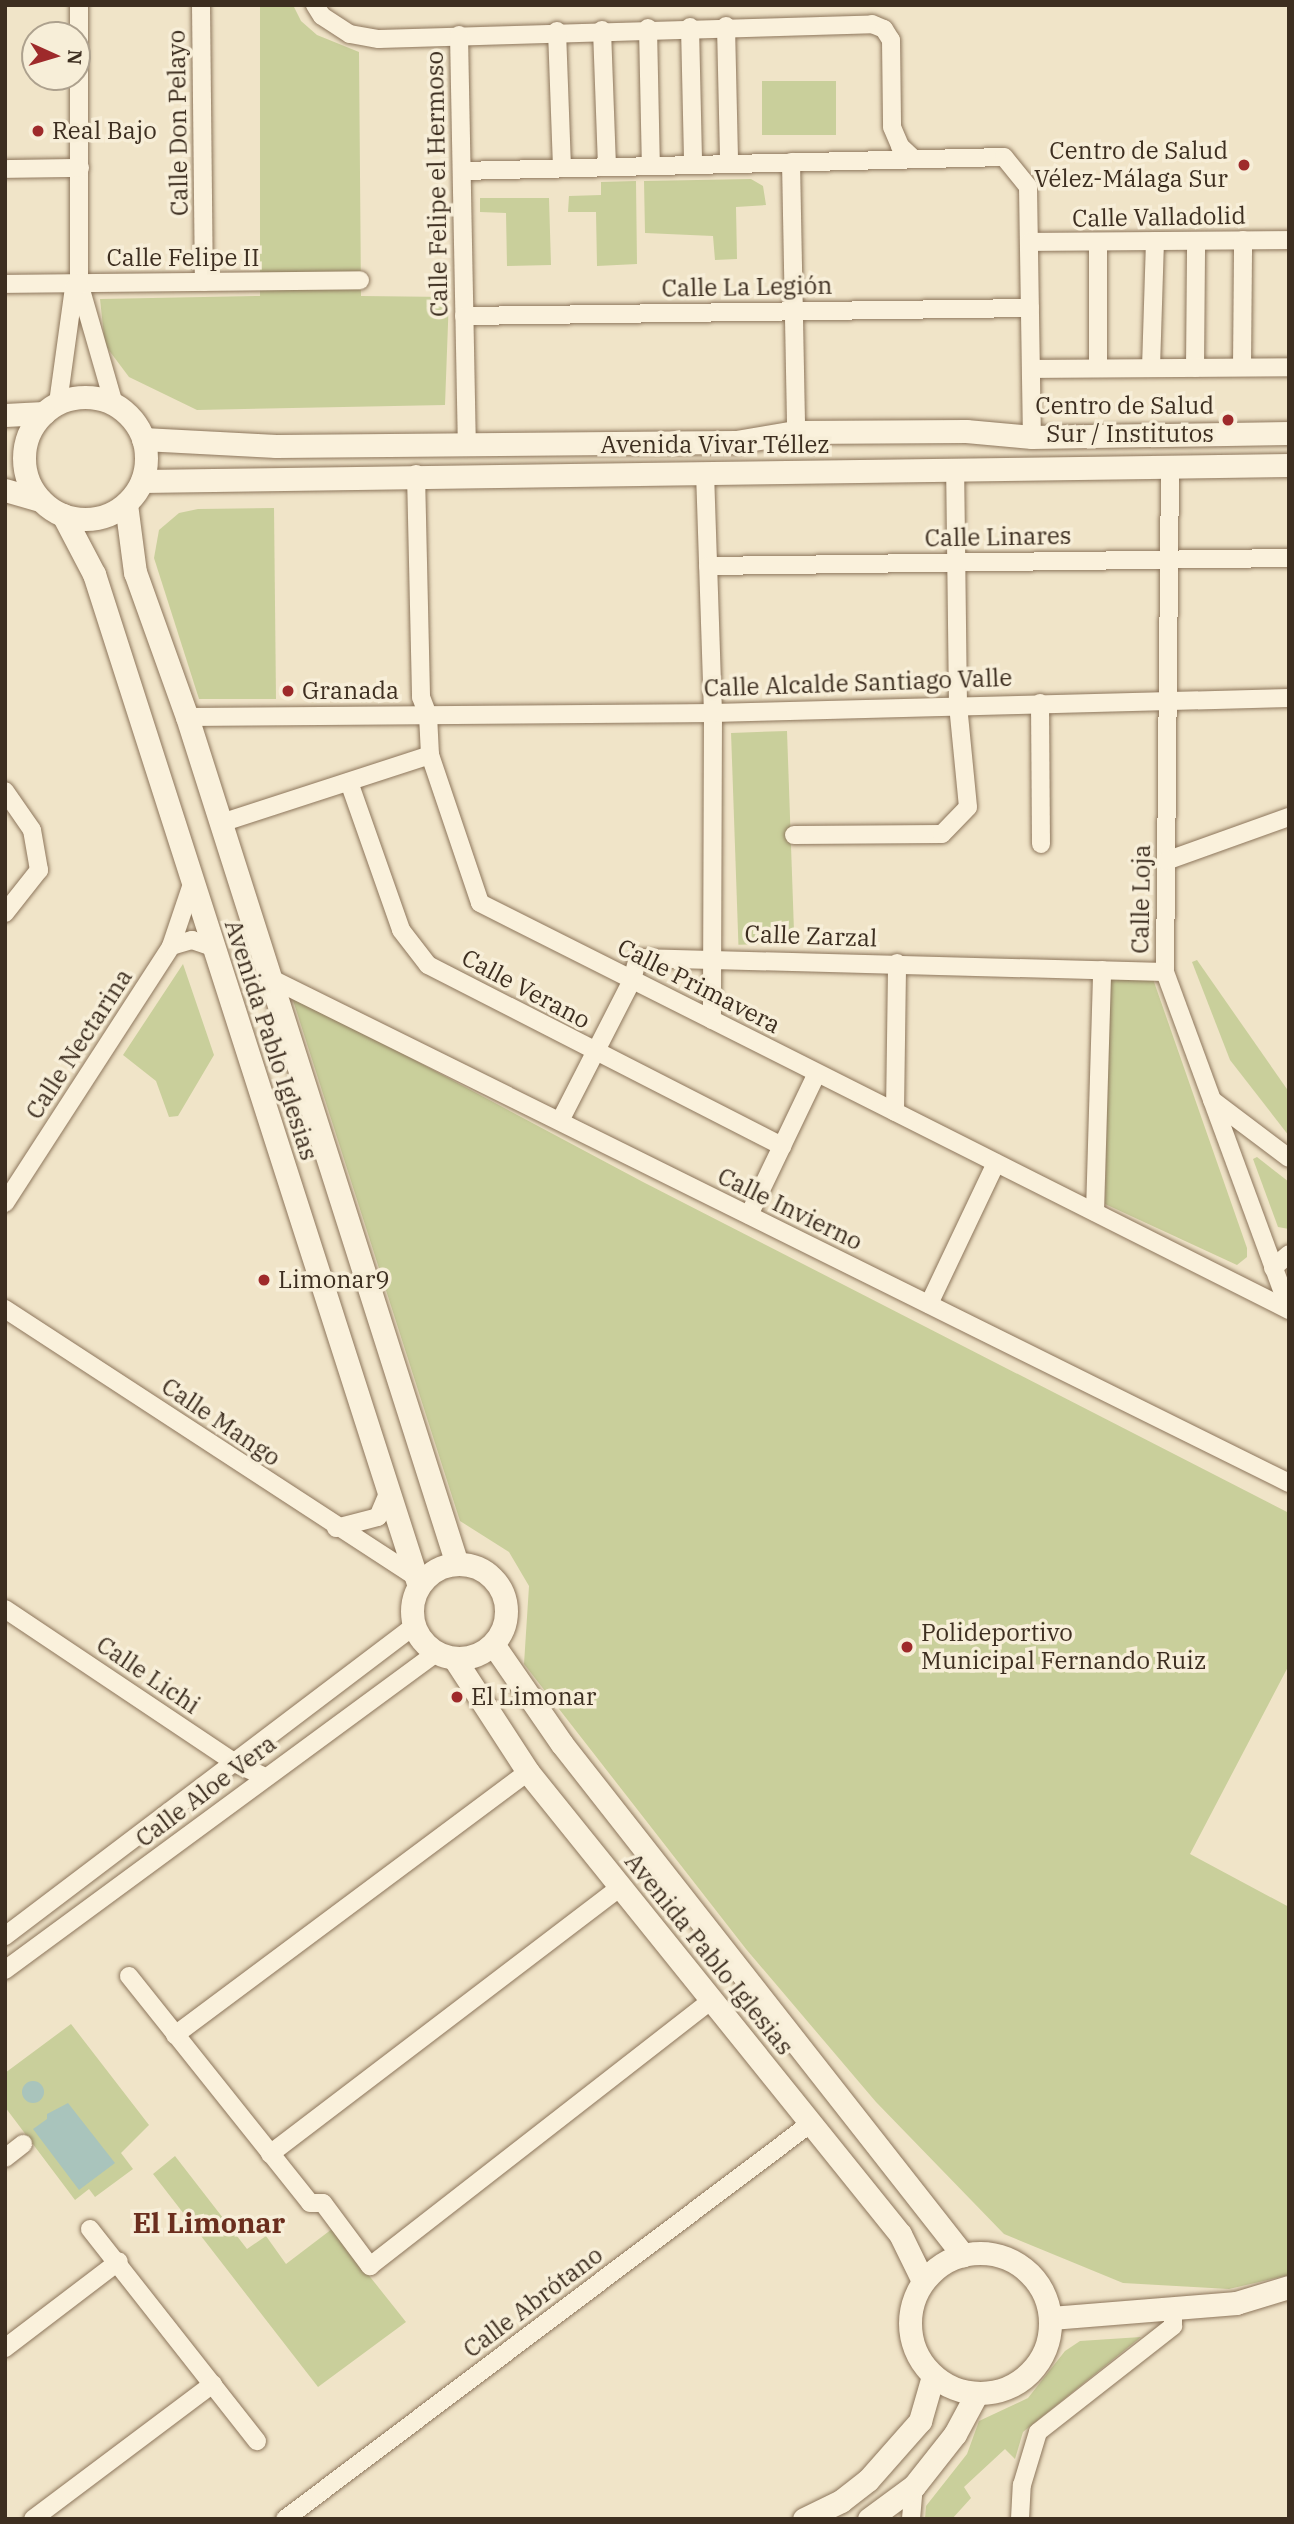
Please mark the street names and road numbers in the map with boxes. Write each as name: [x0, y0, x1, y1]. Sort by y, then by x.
street label: Calle Don Pelayo: [162, 30, 194, 216]
street label: Calle Felipe el Hermoso: [420, 51, 454, 317]
street label: Calle Valladolid: [1072, 201, 1246, 233]
street label: Calle Felipe II: [107, 244, 259, 272]
street label: Calle La Legión: [661, 271, 833, 303]
street label: Avenida Vivar Téllez: [600, 431, 830, 459]
street label: Calle Linares: [924, 521, 1072, 553]
street label: Calle Alcalde Santiago Valle: [703, 663, 1013, 703]
street label: Calle Loja: [1126, 844, 1156, 954]
street label: Avenida Pablo Iglesias: [219, 916, 323, 1164]
street label: Calle Zarzal: [744, 919, 878, 953]
street label: Calle Primavera: [613, 933, 785, 1039]
street label: Calle Verano: [457, 943, 595, 1035]
street label: Calle Nectarina: [20, 963, 138, 1125]
street label: Calle Invierno: [713, 1162, 867, 1256]
street label: Calle Mango: [156, 1372, 286, 1472]
street label: Calle Lichi: [91, 1630, 205, 1720]
street label: Calle Aloe Vera: [130, 1729, 282, 1853]
street label: Avenida Pablo Iglesias: [619, 1847, 799, 2061]
street label: Calle Abrótano: [458, 2240, 608, 2364]

